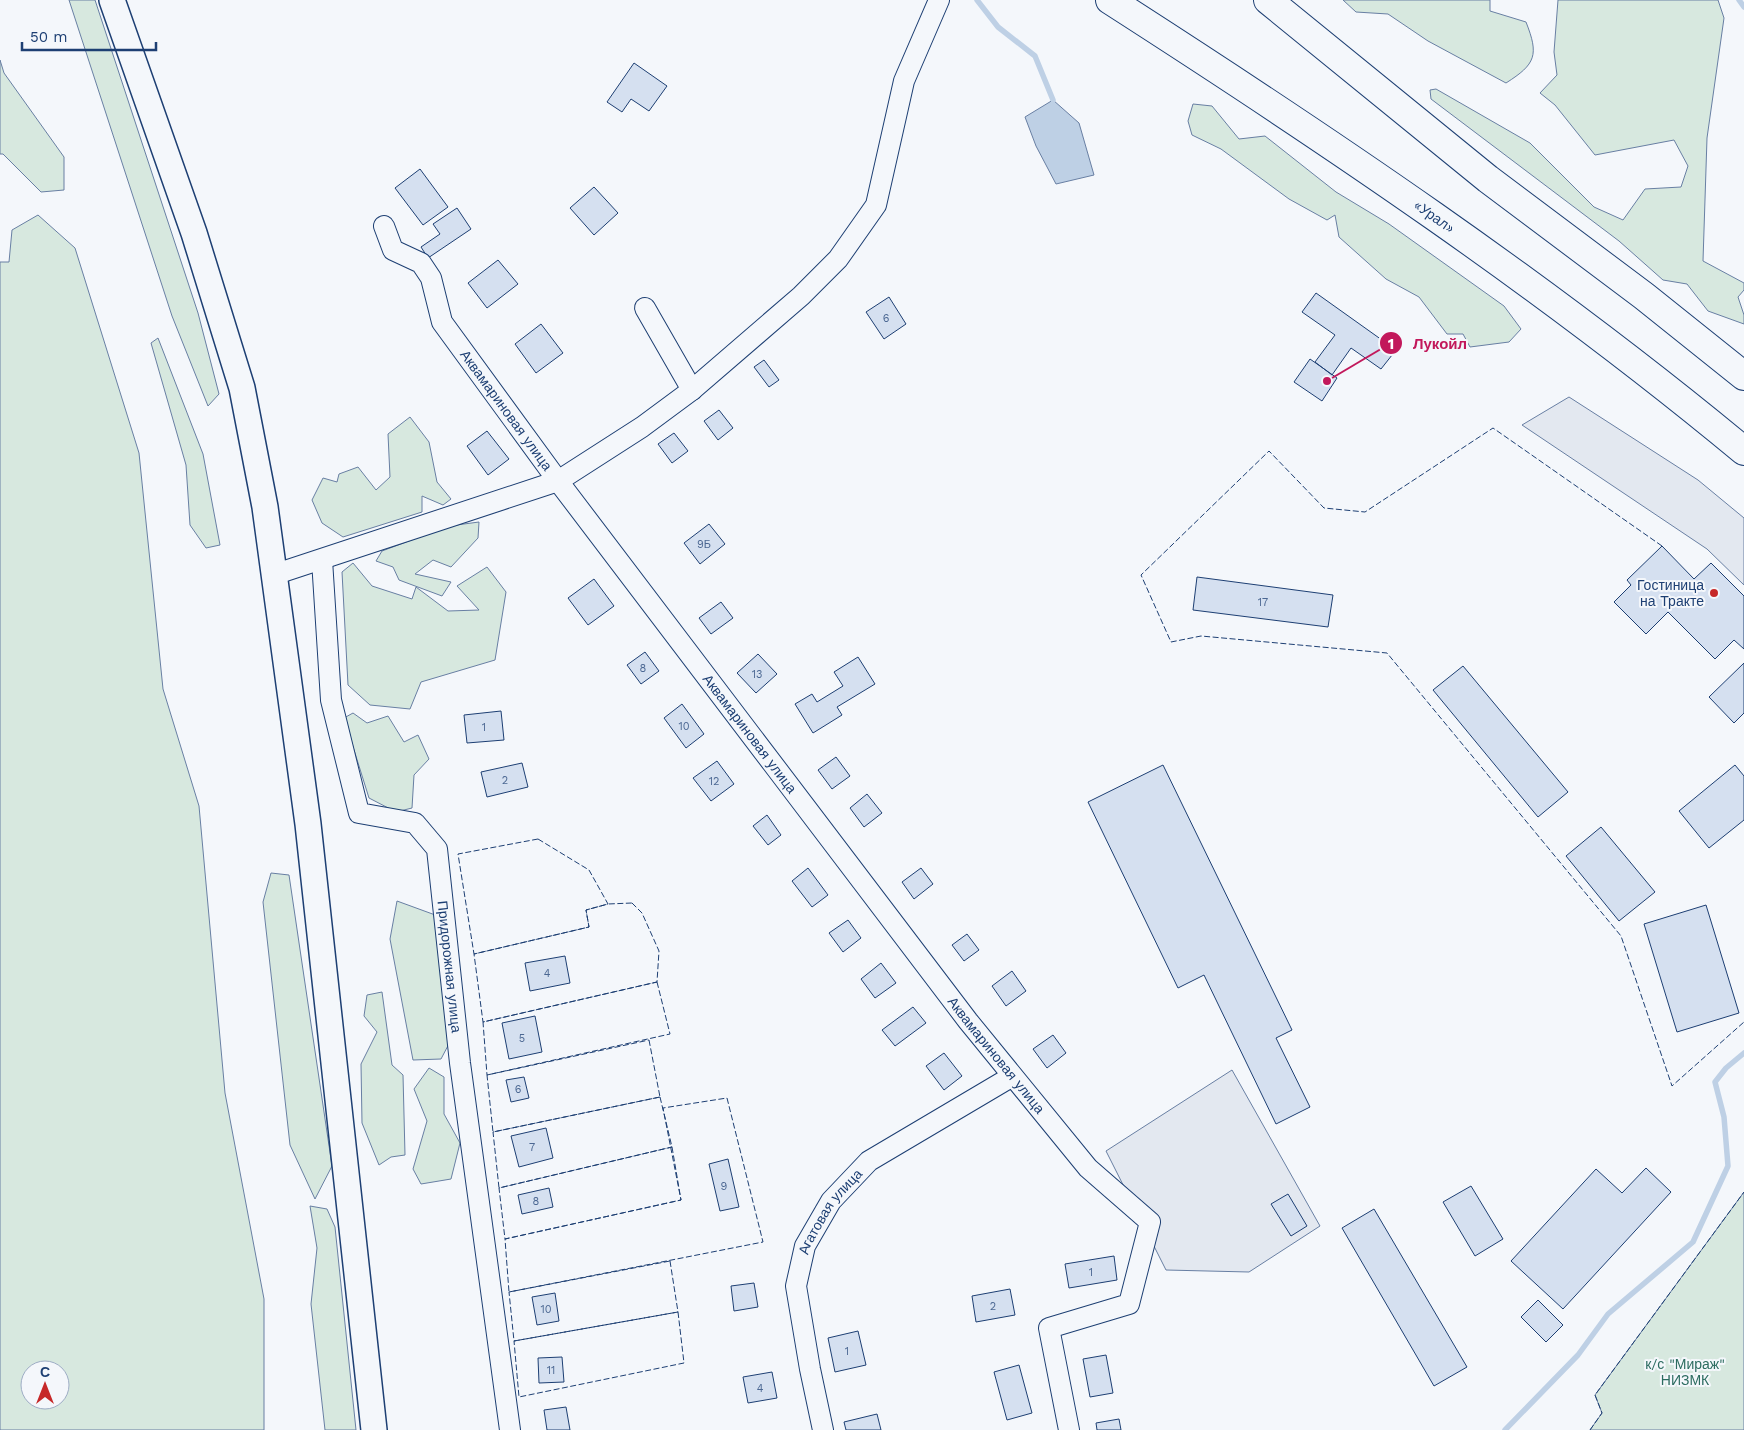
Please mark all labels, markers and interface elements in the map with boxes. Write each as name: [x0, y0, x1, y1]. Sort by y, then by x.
scale bar: [22, 20, 156, 52]
text: 50 m: [30, 28, 67, 46]
street label: «Урал»: [1411, 197, 1458, 236]
house number: 6: [883, 312, 890, 325]
callout: Лукойл: [1378, 328, 1477, 358]
text: 1: [1388, 335, 1394, 353]
text: Лукойл: [1413, 335, 1467, 353]
street label: Аквамариновая улица: [457, 347, 556, 474]
house number: 9Б: [697, 538, 711, 551]
place label: Гостиница на Тракте: [1637, 577, 1704, 609]
marker: Гостиница на Тракте: [1708, 587, 1720, 599]
house number: 17: [1258, 596, 1268, 609]
house number: 8: [640, 662, 647, 675]
house number: 13: [752, 668, 762, 681]
street label: Аквамариновая улица: [700, 671, 800, 796]
house number: 10: [678, 720, 690, 733]
house number: 1: [482, 721, 486, 734]
house number: 2: [502, 774, 508, 787]
house number: 12: [709, 775, 719, 788]
street label: Придорожная улица: [435, 900, 465, 1034]
house number: 4: [544, 967, 551, 980]
street label: Аквамариновая улица: [945, 994, 1048, 1117]
house number: 5: [519, 1032, 525, 1045]
house number: 6: [515, 1083, 522, 1096]
house number: 7: [529, 1141, 535, 1154]
street label: Агатовая улица: [795, 1165, 865, 1256]
house number: 9: [721, 1180, 728, 1193]
house number: 8: [533, 1195, 540, 1208]
house number: 1: [1089, 1266, 1093, 1279]
house number: 2: [990, 1300, 996, 1313]
house number: 10: [540, 1303, 552, 1316]
house number: 1: [845, 1345, 849, 1358]
park label: к/с "Мираж" НИЗМК: [1645, 1356, 1725, 1388]
north arrow: [20, 1360, 70, 1410]
text: С: [40, 1364, 50, 1380]
house number: 11: [547, 1364, 555, 1377]
house number: 4: [757, 1382, 764, 1395]

